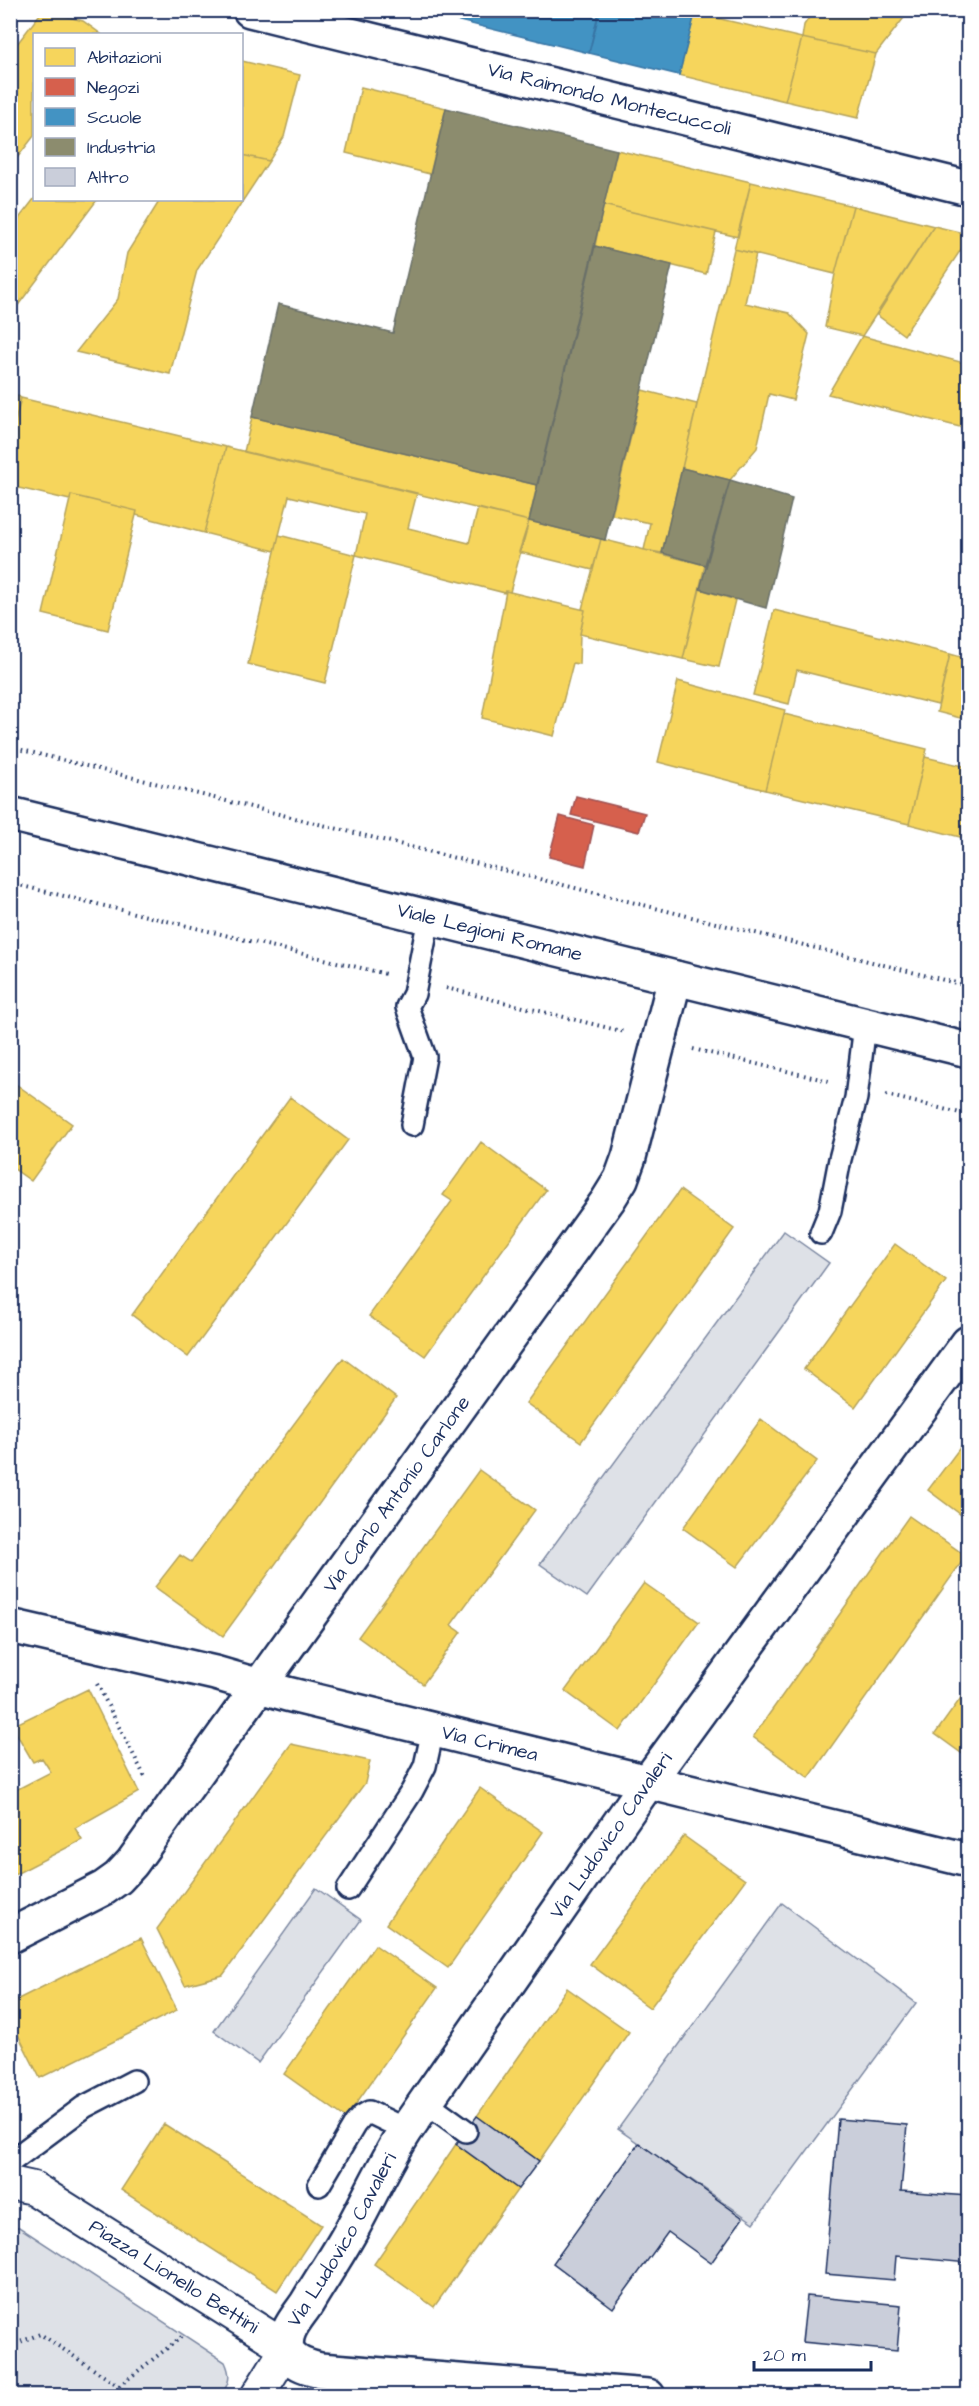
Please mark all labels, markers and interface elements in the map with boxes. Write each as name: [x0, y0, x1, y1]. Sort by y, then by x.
legend: [33, 33, 243, 201]
text: Abitazioni: [87, 45, 162, 70]
street label: Via Raimondo Montecuccoli: [484, 55, 734, 143]
text: Negozi: [87, 75, 139, 101]
text: Scuole: [87, 105, 142, 130]
text: Industria: [87, 135, 155, 160]
text: Altro: [87, 165, 129, 190]
street label: Viale Legioni Romane: [394, 896, 586, 969]
street label: Via Carlo Antonio Carlone: [316, 1390, 477, 1599]
street label: Via Crimea: [439, 1718, 541, 1769]
street label: Via Ludovico Cavaleri: [543, 1746, 679, 1925]
street label: Via Ludovico Cavaleri: [280, 2148, 404, 2333]
street label: Piazza Lionello Bettini: [84, 2213, 264, 2341]
scale bar: [754, 2334, 871, 2372]
text: 20 m: [763, 2343, 806, 2368]

